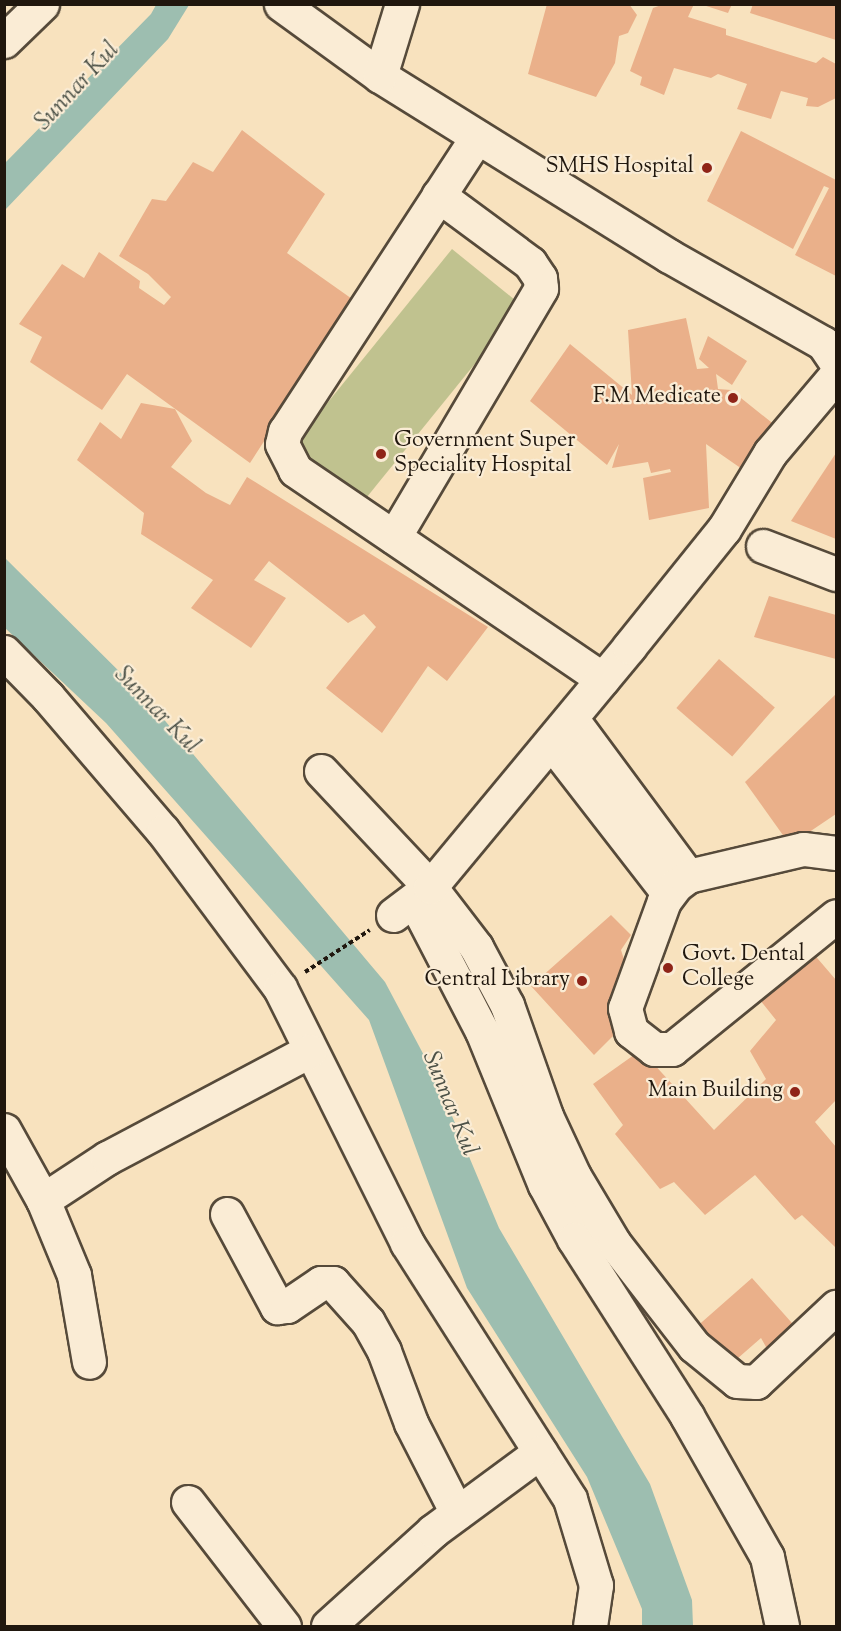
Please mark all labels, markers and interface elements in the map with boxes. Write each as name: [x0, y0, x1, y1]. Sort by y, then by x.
water label: Sunnar Kul: [30, 37, 126, 137]
place label: SMHS Hospital: [546, 155, 694, 181]
marker: SMHS Hospital: [698, 159, 716, 177]
place label: F.M Medicate: [593, 385, 721, 411]
marker: F.M Medicate: [726, 391, 740, 405]
place label: Government Super Speciality Hospital: [394, 428, 575, 480]
marker: Government Super Speciality Hospital: [372, 445, 390, 463]
water label: Sunnar Kul: [107, 661, 205, 761]
place label: Govt. Dental College: [682, 942, 805, 993]
marker: Govt. Dental College: [659, 959, 677, 977]
place label: Central Library: [424, 968, 570, 994]
marker: Central Library: [575, 974, 589, 988]
water label: Sunnar Kul: [415, 1047, 483, 1161]
place label: Main Building: [648, 1079, 783, 1105]
marker: Main Building: [788, 1085, 802, 1099]

